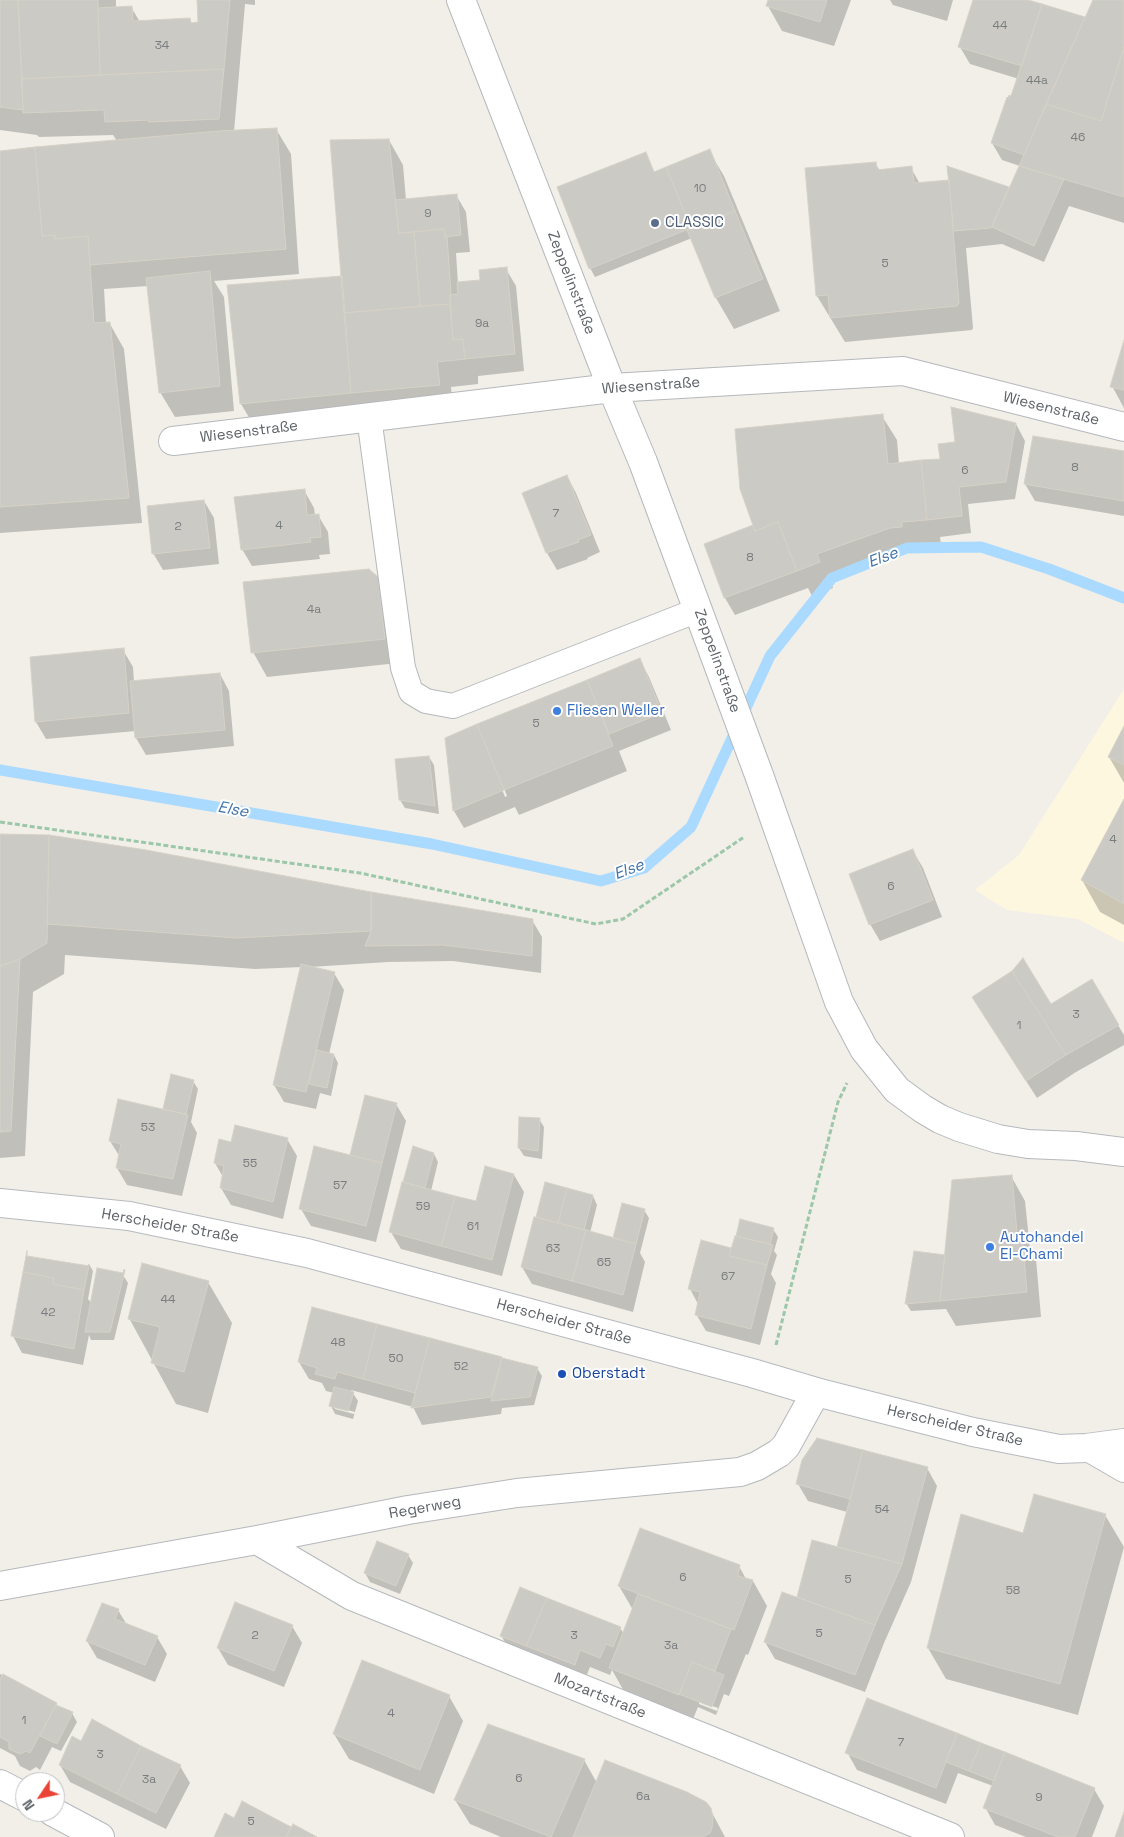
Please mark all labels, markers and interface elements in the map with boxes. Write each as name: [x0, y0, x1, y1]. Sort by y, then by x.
house number: 44: [993, 19, 1007, 33]
house number: 34: [155, 39, 169, 53]
house number: 44a: [1026, 74, 1048, 88]
house number: 46: [1071, 131, 1085, 145]
house number: 10: [694, 182, 706, 196]
house number: 9: [424, 207, 432, 221]
place label: CLASSIC: [665, 214, 724, 232]
marker: CLASSIC: [649, 217, 661, 229]
street label: Zeppelinstraße: [543, 229, 599, 337]
house number: 5: [881, 257, 889, 271]
house number: 9a: [475, 317, 489, 331]
street label: Wiesenstraße: [601, 374, 701, 398]
street label: Wiesenstraße: [1001, 388, 1101, 430]
street label: Wiesenstraße: [199, 417, 299, 447]
house number: 8: [1071, 461, 1079, 475]
house number: 6: [961, 464, 969, 478]
house number: 7: [553, 507, 559, 521]
house number: 4: [275, 519, 283, 533]
house number: 2: [174, 520, 182, 534]
water label: Else: [865, 544, 901, 572]
house number: 8: [746, 551, 754, 565]
house number: 4a: [307, 603, 321, 617]
street label: Zeppelinstraße: [690, 607, 744, 715]
place label: Fliesen Weller: [567, 702, 665, 720]
marker: Fliesen Weller: [551, 705, 563, 717]
house number: 5: [532, 717, 540, 731]
water label: Else: [216, 798, 250, 822]
house number: 4: [1109, 833, 1117, 847]
water label: Else: [611, 856, 647, 884]
house number: 6: [887, 880, 895, 894]
house number: 3: [1072, 1008, 1080, 1022]
house number: 1: [1016, 1019, 1022, 1033]
house number: 53: [141, 1121, 155, 1135]
house number: 55: [243, 1157, 257, 1171]
house number: 57: [333, 1179, 347, 1193]
house number: 59: [416, 1200, 430, 1214]
street label: Herscheider Straße: [100, 1205, 240, 1247]
house number: 61: [467, 1220, 479, 1234]
place label: Autohandel El-Chami: [1000, 1229, 1084, 1264]
marker: Autohandel El-Chami: [984, 1241, 996, 1253]
house number: 63: [546, 1242, 560, 1256]
house number: 65: [597, 1256, 611, 1270]
house number: 67: [721, 1270, 735, 1284]
house number: 44: [161, 1293, 175, 1307]
street label: Herscheider Straße: [494, 1295, 634, 1349]
house number: 42: [41, 1306, 55, 1320]
house number: 48: [331, 1336, 345, 1350]
house number: 50: [389, 1352, 403, 1366]
house number: 52: [454, 1360, 468, 1374]
place label: Oberstadt: [572, 1365, 646, 1383]
marker: Oberstadt: [556, 1368, 568, 1380]
street label: Herscheider Straße: [885, 1402, 1025, 1450]
street label: Regerweg: [388, 1493, 462, 1523]
house number: 54: [875, 1503, 889, 1517]
house number: 6: [679, 1571, 687, 1585]
house number: 5: [844, 1573, 852, 1587]
house number: 58: [1006, 1584, 1020, 1598]
house number: 5: [815, 1627, 823, 1641]
house number: 2: [251, 1629, 259, 1643]
house number: 3: [570, 1629, 578, 1643]
house number: 3a: [664, 1639, 678, 1653]
street label: Mozartstraße: [551, 1669, 649, 1723]
house number: 4: [387, 1707, 395, 1721]
house number: 1: [21, 1714, 27, 1728]
house number: 7: [898, 1736, 904, 1750]
house number: 3: [96, 1748, 104, 1762]
north arrow: [15, 1772, 65, 1822]
house number: 6: [515, 1772, 523, 1786]
house number: 3a: [142, 1773, 156, 1787]
house number: 6a: [636, 1790, 650, 1804]
house number: 9: [1035, 1791, 1043, 1805]
text: N: [18, 1796, 38, 1814]
house number: 5: [247, 1815, 255, 1829]

